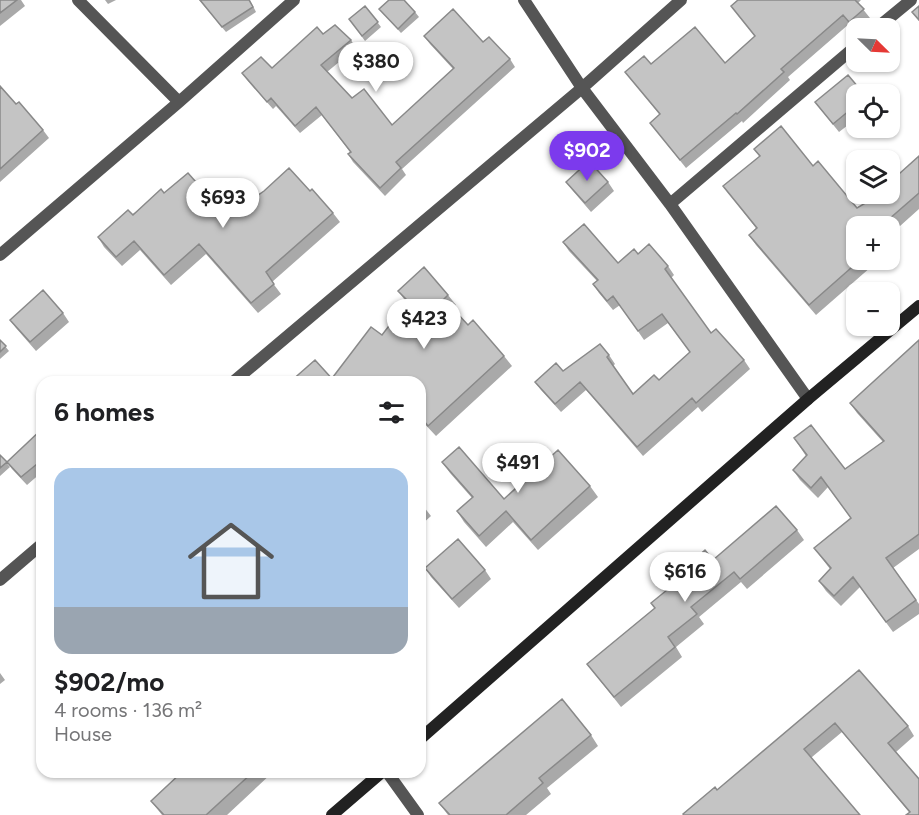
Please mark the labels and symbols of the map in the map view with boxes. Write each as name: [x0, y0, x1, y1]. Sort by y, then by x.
north arrow: [846, 18, 900, 72]
pin: $380: [340, 42, 412, 93]
pin: $902: [551, 131, 623, 182]
pin: $693: [187, 178, 259, 229]
pin: $423: [388, 299, 460, 350]
pin: $491: [482, 443, 554, 494]
pin: $616: [649, 552, 721, 603]

